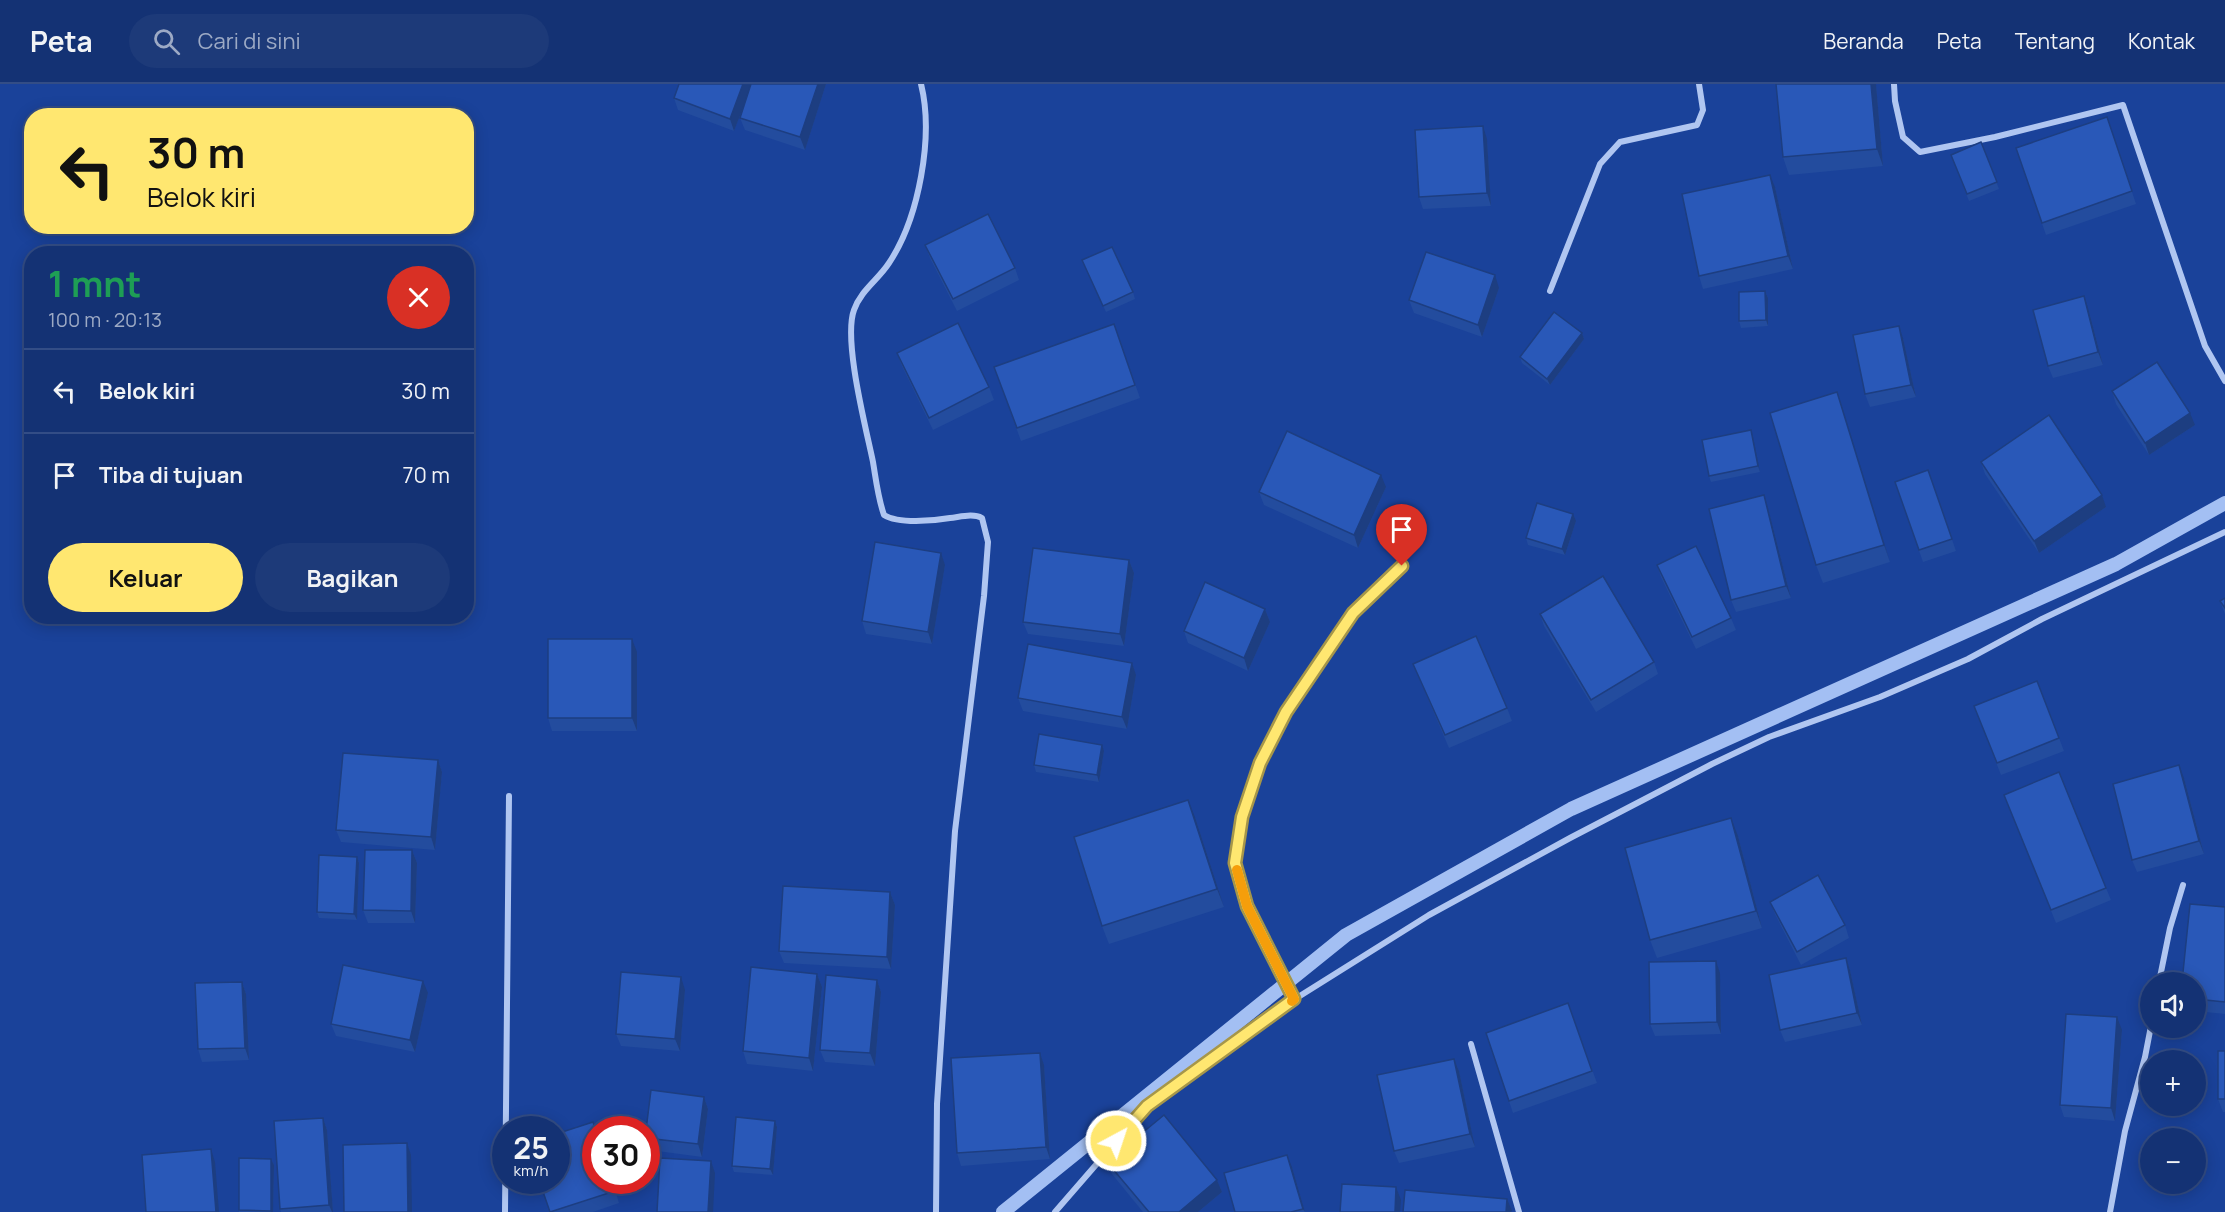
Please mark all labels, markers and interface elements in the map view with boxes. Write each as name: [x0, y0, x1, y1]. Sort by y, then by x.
search box: [129, 14, 549, 68]
text: Peta: [30, 22, 93, 60]
icon: search: [150, 25, 183, 58]
text: Cari di sini: [198, 26, 301, 56]
text: Beranda: [1823, 27, 1904, 55]
text: Peta: [1937, 27, 1982, 55]
text: Tentang: [2015, 27, 2095, 55]
text: Kontak: [2128, 27, 2195, 55]
text: 30 m: [147, 123, 245, 181]
icon: left: [48, 132, 126, 210]
text: Belok kiri: [147, 178, 256, 215]
text: 1 mnt: [48, 259, 141, 308]
button: close: [387, 266, 450, 329]
text: 100 m · 20:13: [48, 306, 162, 333]
icon: left: [48, 375, 81, 408]
text: Belok kiri: [99, 376, 195, 406]
text: 30 m: [401, 376, 450, 406]
icon: arrive: [48, 459, 81, 492]
text: Tiba di tujuan: [99, 460, 243, 490]
text: 70 m: [402, 460, 450, 490]
pin: [1376, 504, 1427, 566]
icon: arrive: [1385, 513, 1418, 546]
button: Keluar: [48, 543, 243, 612]
button: Bagikan: [255, 543, 450, 612]
map controls: [2140, 972, 2206, 1194]
button: sound: [2140, 972, 2206, 1038]
button: +: [2140, 1050, 2206, 1116]
position arrow: [1084, 1109, 1148, 1173]
speed limit sign: 30: [582, 1116, 660, 1194]
text: 25: [513, 1127, 549, 1168]
button: −: [2140, 1128, 2206, 1194]
text: km/h: [514, 1160, 548, 1181]

